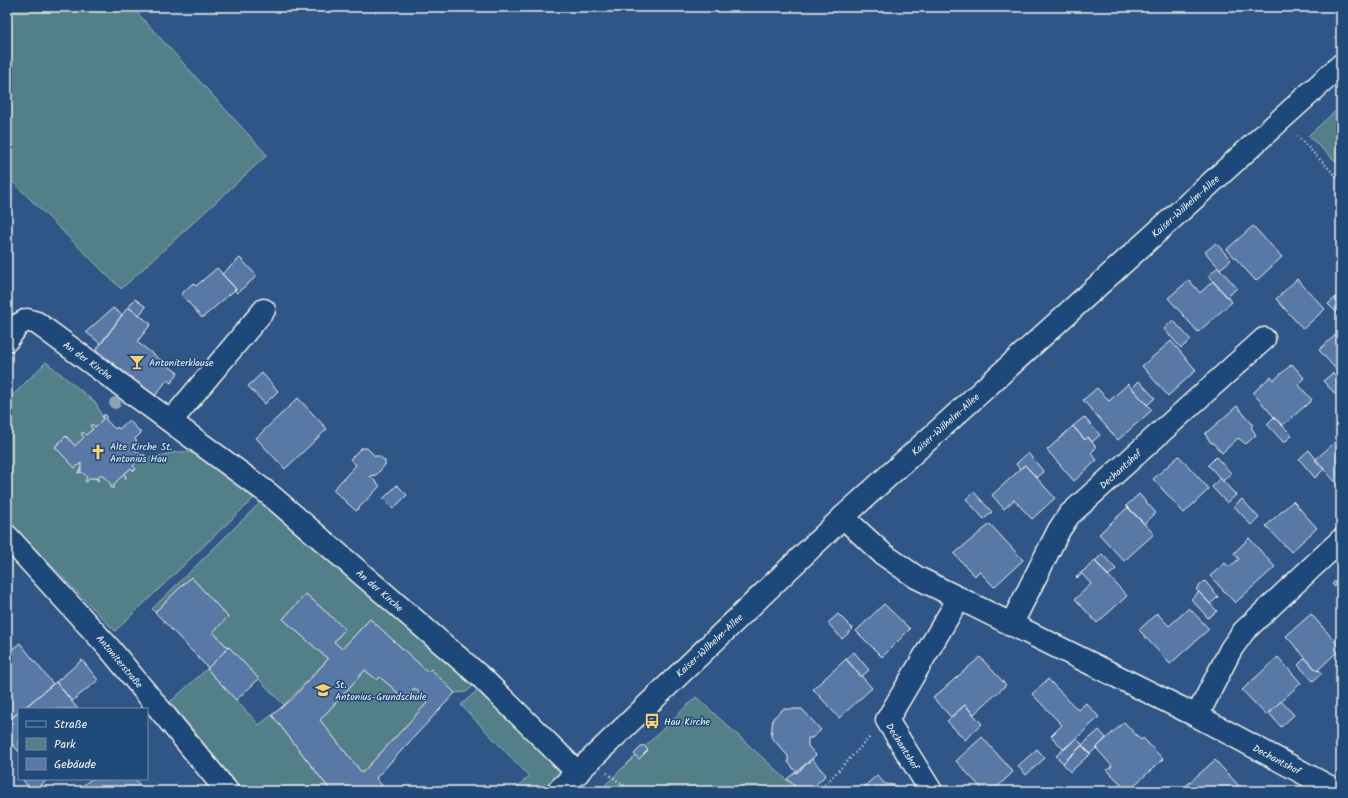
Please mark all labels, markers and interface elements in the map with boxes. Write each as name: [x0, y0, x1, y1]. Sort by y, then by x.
street label: Kaiser-Wilhelm-Allee: [1148, 171, 1224, 242]
street label: An der Kirche: [59, 337, 116, 385]
bar icon: Antoniterklause: [128, 353, 146, 371]
place label: Antoniterklause: [149, 355, 214, 371]
street label: Kaiser-Wilhelm-Allee: [908, 389, 984, 460]
place label: Alte Kirche St. Antonius Hau: [110, 439, 172, 467]
church icon: Alte Kirche St. Antonius Hau: [89, 443, 107, 461]
street label: Dechantshof: [1096, 445, 1146, 493]
street label: An der Kirche: [352, 566, 407, 616]
street label: Kaiser-Wilhelm-Allee: [672, 610, 747, 681]
street label: Antoniterstraße: [92, 631, 147, 692]
place label: St. Antonius-Grundschule: [335, 677, 427, 705]
school or university icon: St. Antonius-Grundschule: [314, 681, 332, 699]
legend: [18, 708, 148, 780]
bus stop icon: Hau Kirche: [643, 712, 661, 730]
place label: Hau Kirche: [664, 714, 711, 730]
text: Straße: [54, 715, 88, 734]
street label: Dechantshof: [881, 720, 924, 774]
text: Park: [54, 735, 76, 754]
street label: Dechantshof: [1250, 740, 1305, 780]
text: Gebäude: [54, 755, 96, 774]

